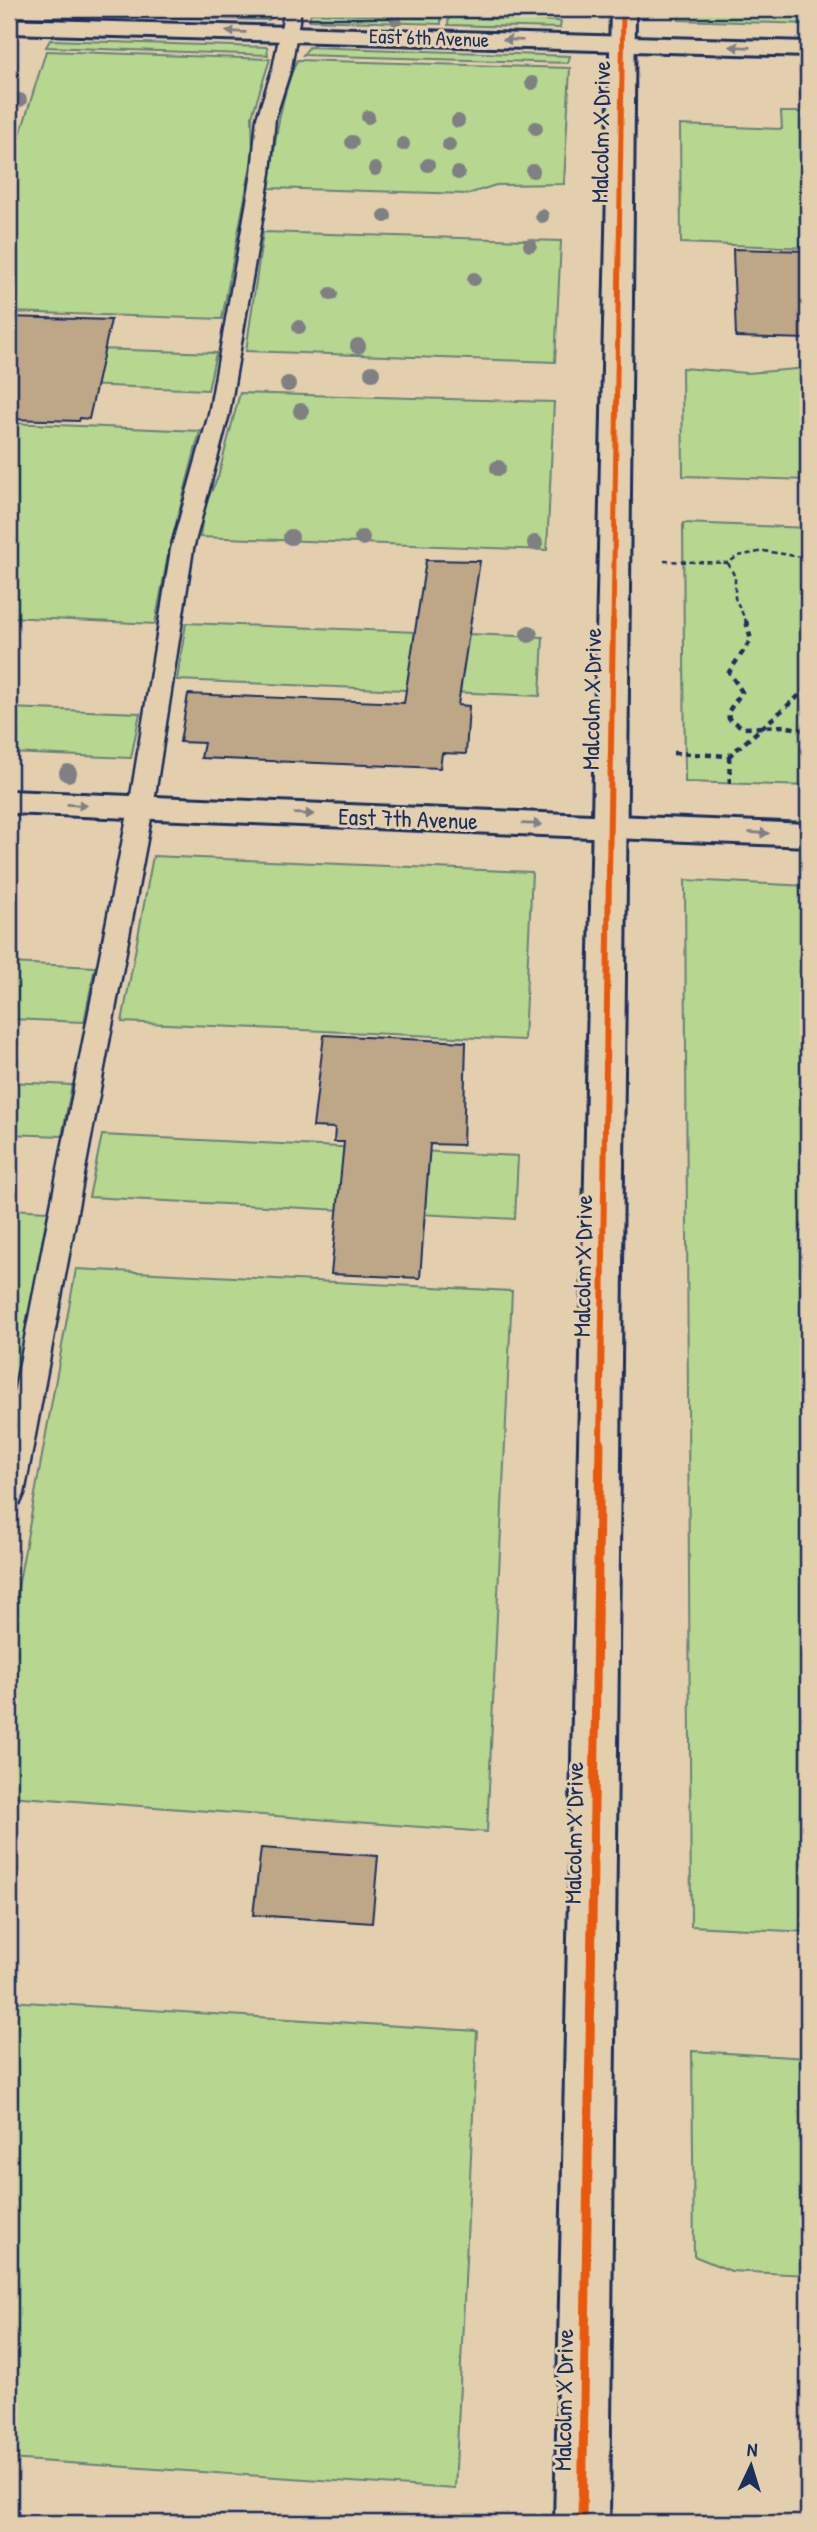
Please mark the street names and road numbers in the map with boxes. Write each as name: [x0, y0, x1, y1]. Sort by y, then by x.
street label: East 6th Avenue: [368, 21, 490, 54]
street label: Malcolm X Drive: [583, 60, 617, 203]
street label: Malcolm X Drive: [574, 627, 608, 770]
street label: East 7th Avenue: [338, 800, 479, 836]
street label: Malcolm X Drive: [565, 1194, 599, 1337]
street label: Malcolm X Drive: [556, 1761, 590, 1904]
street label: Malcolm X Drive: [546, 2328, 580, 2471]

